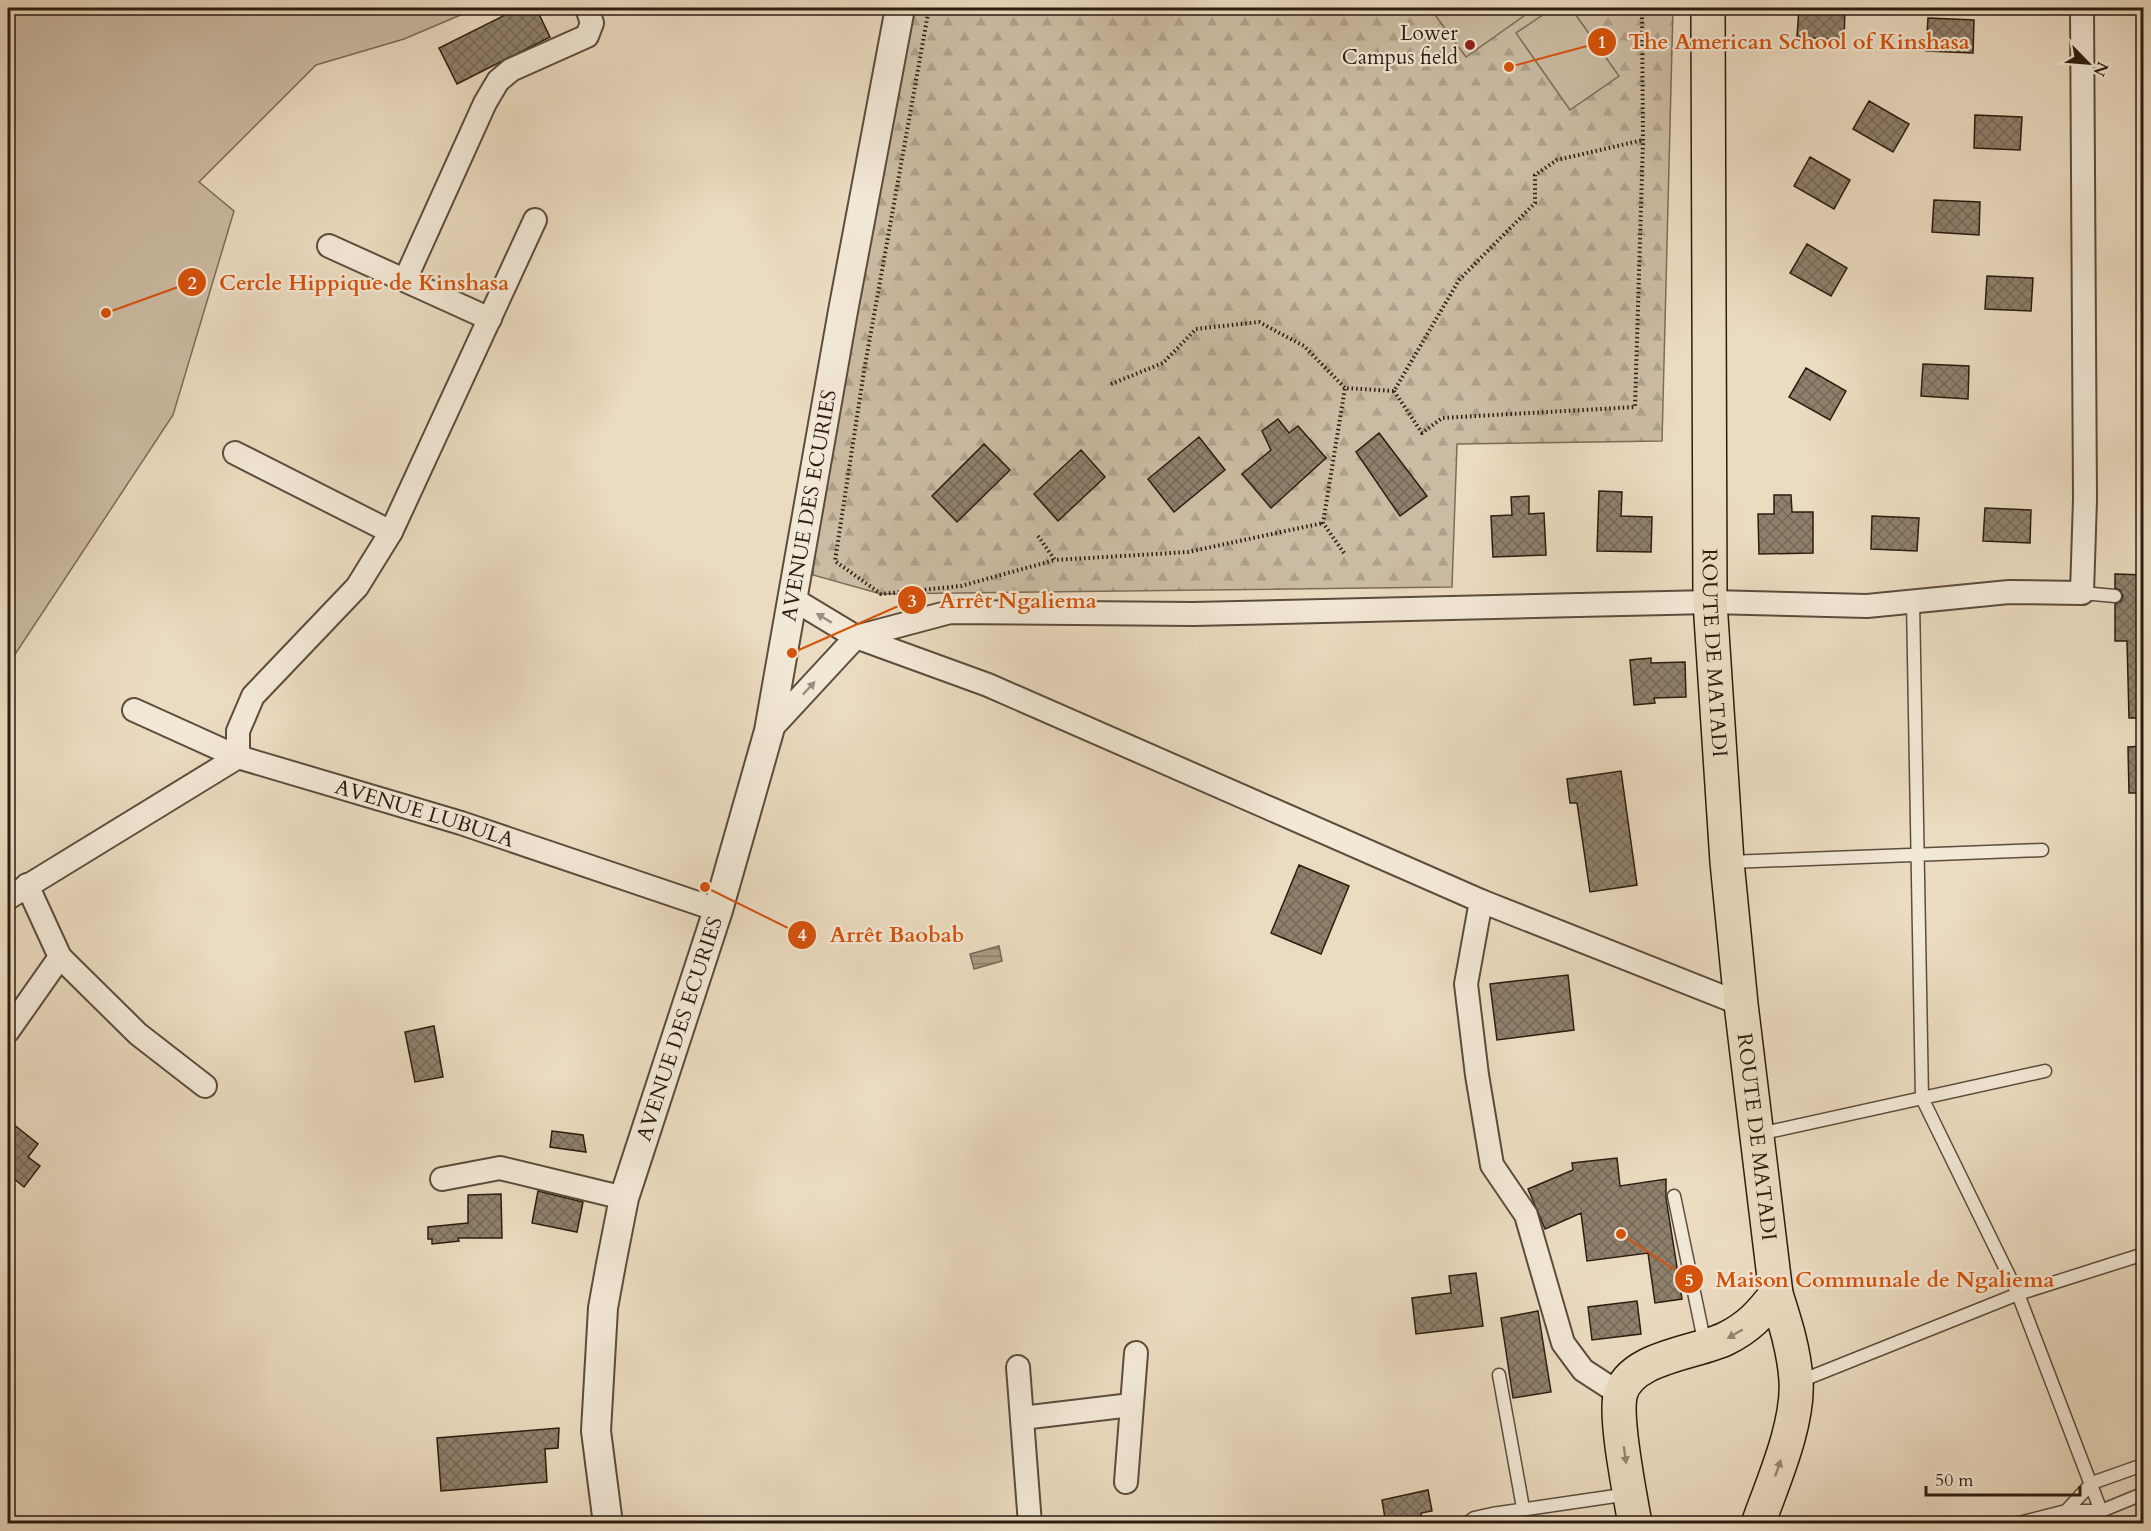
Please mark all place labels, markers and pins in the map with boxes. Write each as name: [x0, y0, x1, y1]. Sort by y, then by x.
place label: Lower Campus field: [1342, 19, 1458, 72]
callout: The American School of Kinshasa: [1587, 22, 1982, 62]
marker: Lower Campus field: [1463, 38, 1477, 52]
callout: Cercle Hippique de Kinshasa: [177, 262, 522, 302]
callout: Arrêt Ngaliema: [897, 580, 1109, 620]
callout: Arrêt Baobab: [787, 915, 976, 955]
callout: Maison Communale de Ngaliema: [1674, 1259, 2067, 1299]

